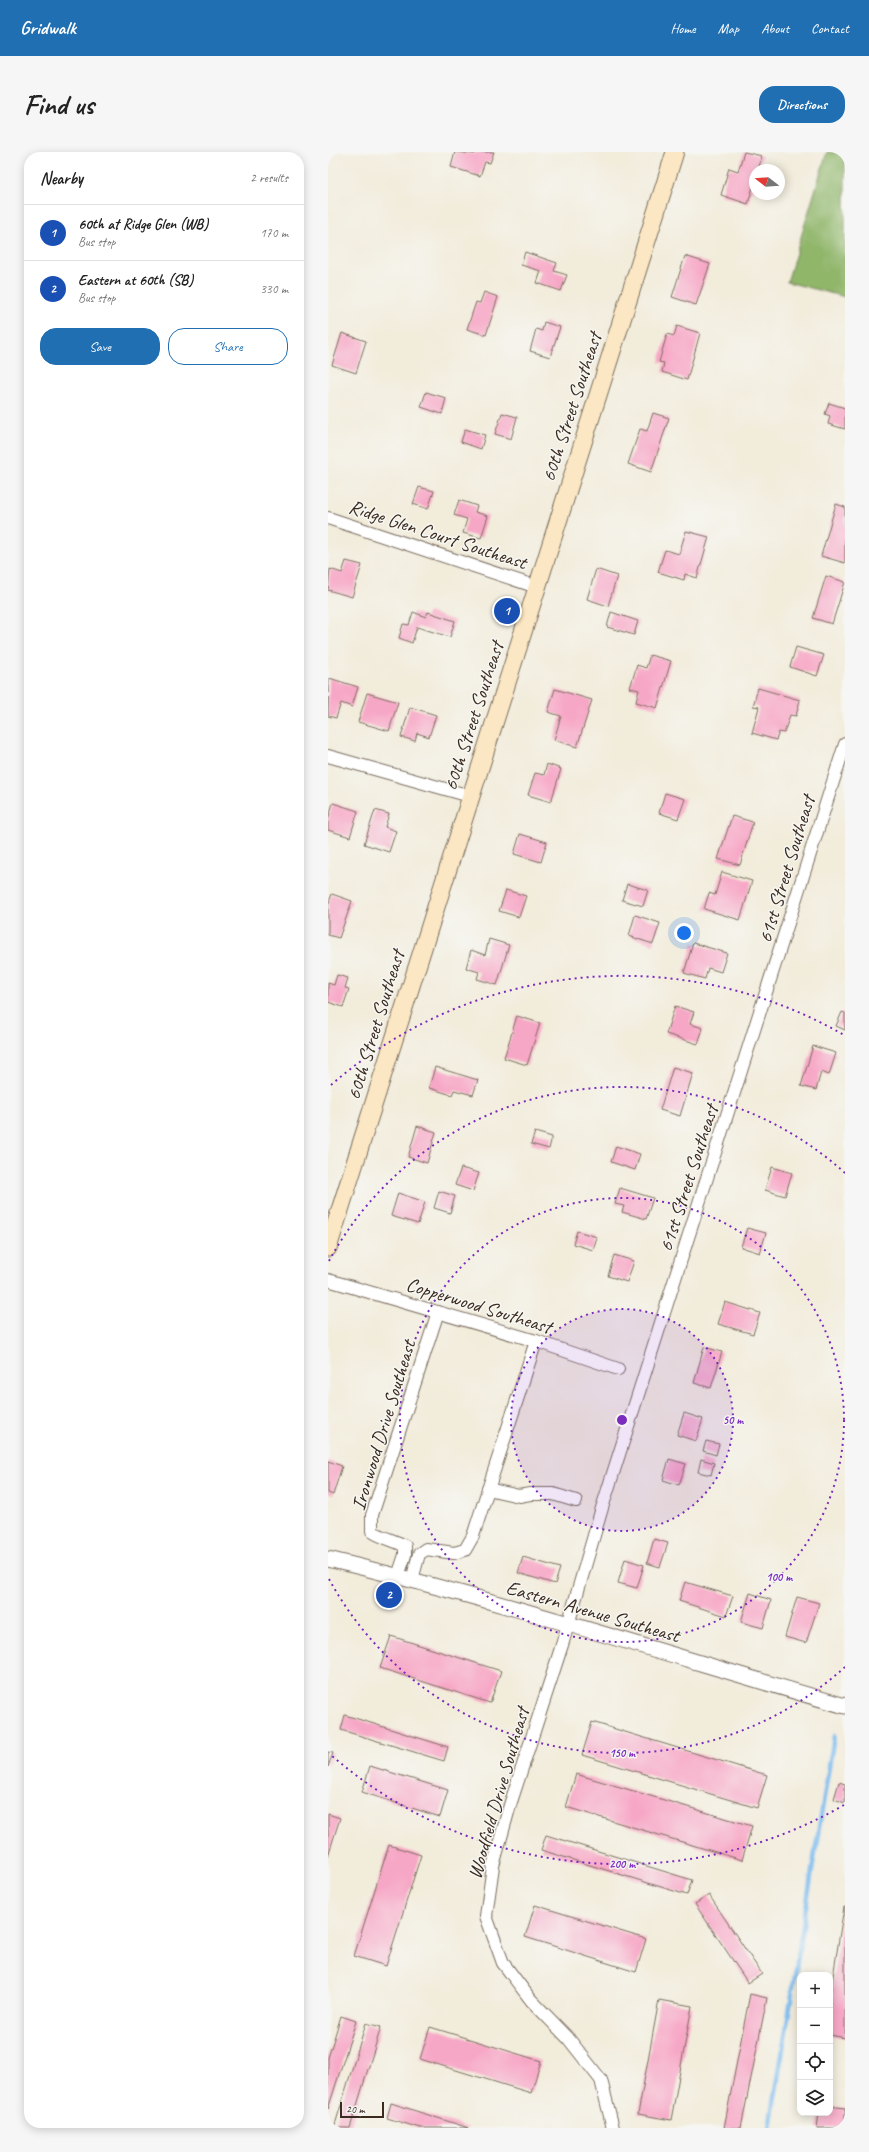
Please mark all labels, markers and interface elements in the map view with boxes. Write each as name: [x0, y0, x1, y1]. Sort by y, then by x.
text: Gridwalk: [20, 16, 76, 40]
text: Home: [670, 20, 696, 37]
text: Map: [718, 20, 739, 37]
text: About: [761, 20, 789, 37]
text: Contact: [811, 20, 849, 37]
button: Directions: [759, 86, 845, 123]
text: Find us: [24, 87, 94, 122]
north arrow: [749, 164, 785, 200]
text: Nearby: [40, 168, 83, 189]
text: 2 results: [250, 170, 288, 186]
text: 60th at Ridge Glen (WB): [78, 215, 208, 234]
text: 1: [50, 225, 56, 241]
text: 170 m: [260, 225, 288, 241]
text: Bus stop: [78, 234, 115, 250]
text: Eastern at 60th (SB): [78, 271, 193, 290]
text: 2: [50, 281, 56, 297]
text: 330 m: [260, 281, 288, 297]
text: Bus stop: [78, 290, 115, 306]
street label: 60th Street Southeast: [536, 326, 608, 485]
button: Save: [40, 328, 160, 365]
button: Share: [168, 328, 288, 365]
street label: Ridge Glen Court Southeast: [346, 494, 532, 576]
pin: 1: [494, 596, 520, 626]
street label: 60th Street Southeast: [438, 635, 510, 794]
street label: 61st Street Southeast: [752, 789, 822, 946]
your location: [674, 923, 694, 943]
street label: 60th Street Southeast: [341, 944, 411, 1103]
street label: 61st Street Southeast: [653, 1099, 725, 1255]
street label: Copperwood Southeast: [403, 1272, 558, 1340]
street label: Ironwood Drive Southeast: [346, 1335, 422, 1513]
text: 50 m: [723, 1412, 744, 1428]
centre of rings: [615, 1413, 629, 1427]
text: 100 m: [766, 1569, 793, 1585]
street label: Eastern Avenue Southeast: [503, 1575, 685, 1649]
pin: 2: [376, 1580, 402, 1610]
street label: Woodfield Drive Southeast: [462, 1701, 536, 1882]
text: 150 m: [609, 1745, 636, 1761]
text: 200 m: [609, 1856, 636, 1872]
map controls: [797, 1972, 833, 2116]
button: +: [797, 1972, 833, 2008]
button: −: [797, 2008, 833, 2044]
button: locate: [797, 2044, 833, 2080]
button: layers: [797, 2080, 833, 2116]
scale bar: [340, 2100, 384, 2119]
text: 20 m: [346, 2102, 365, 2116]

